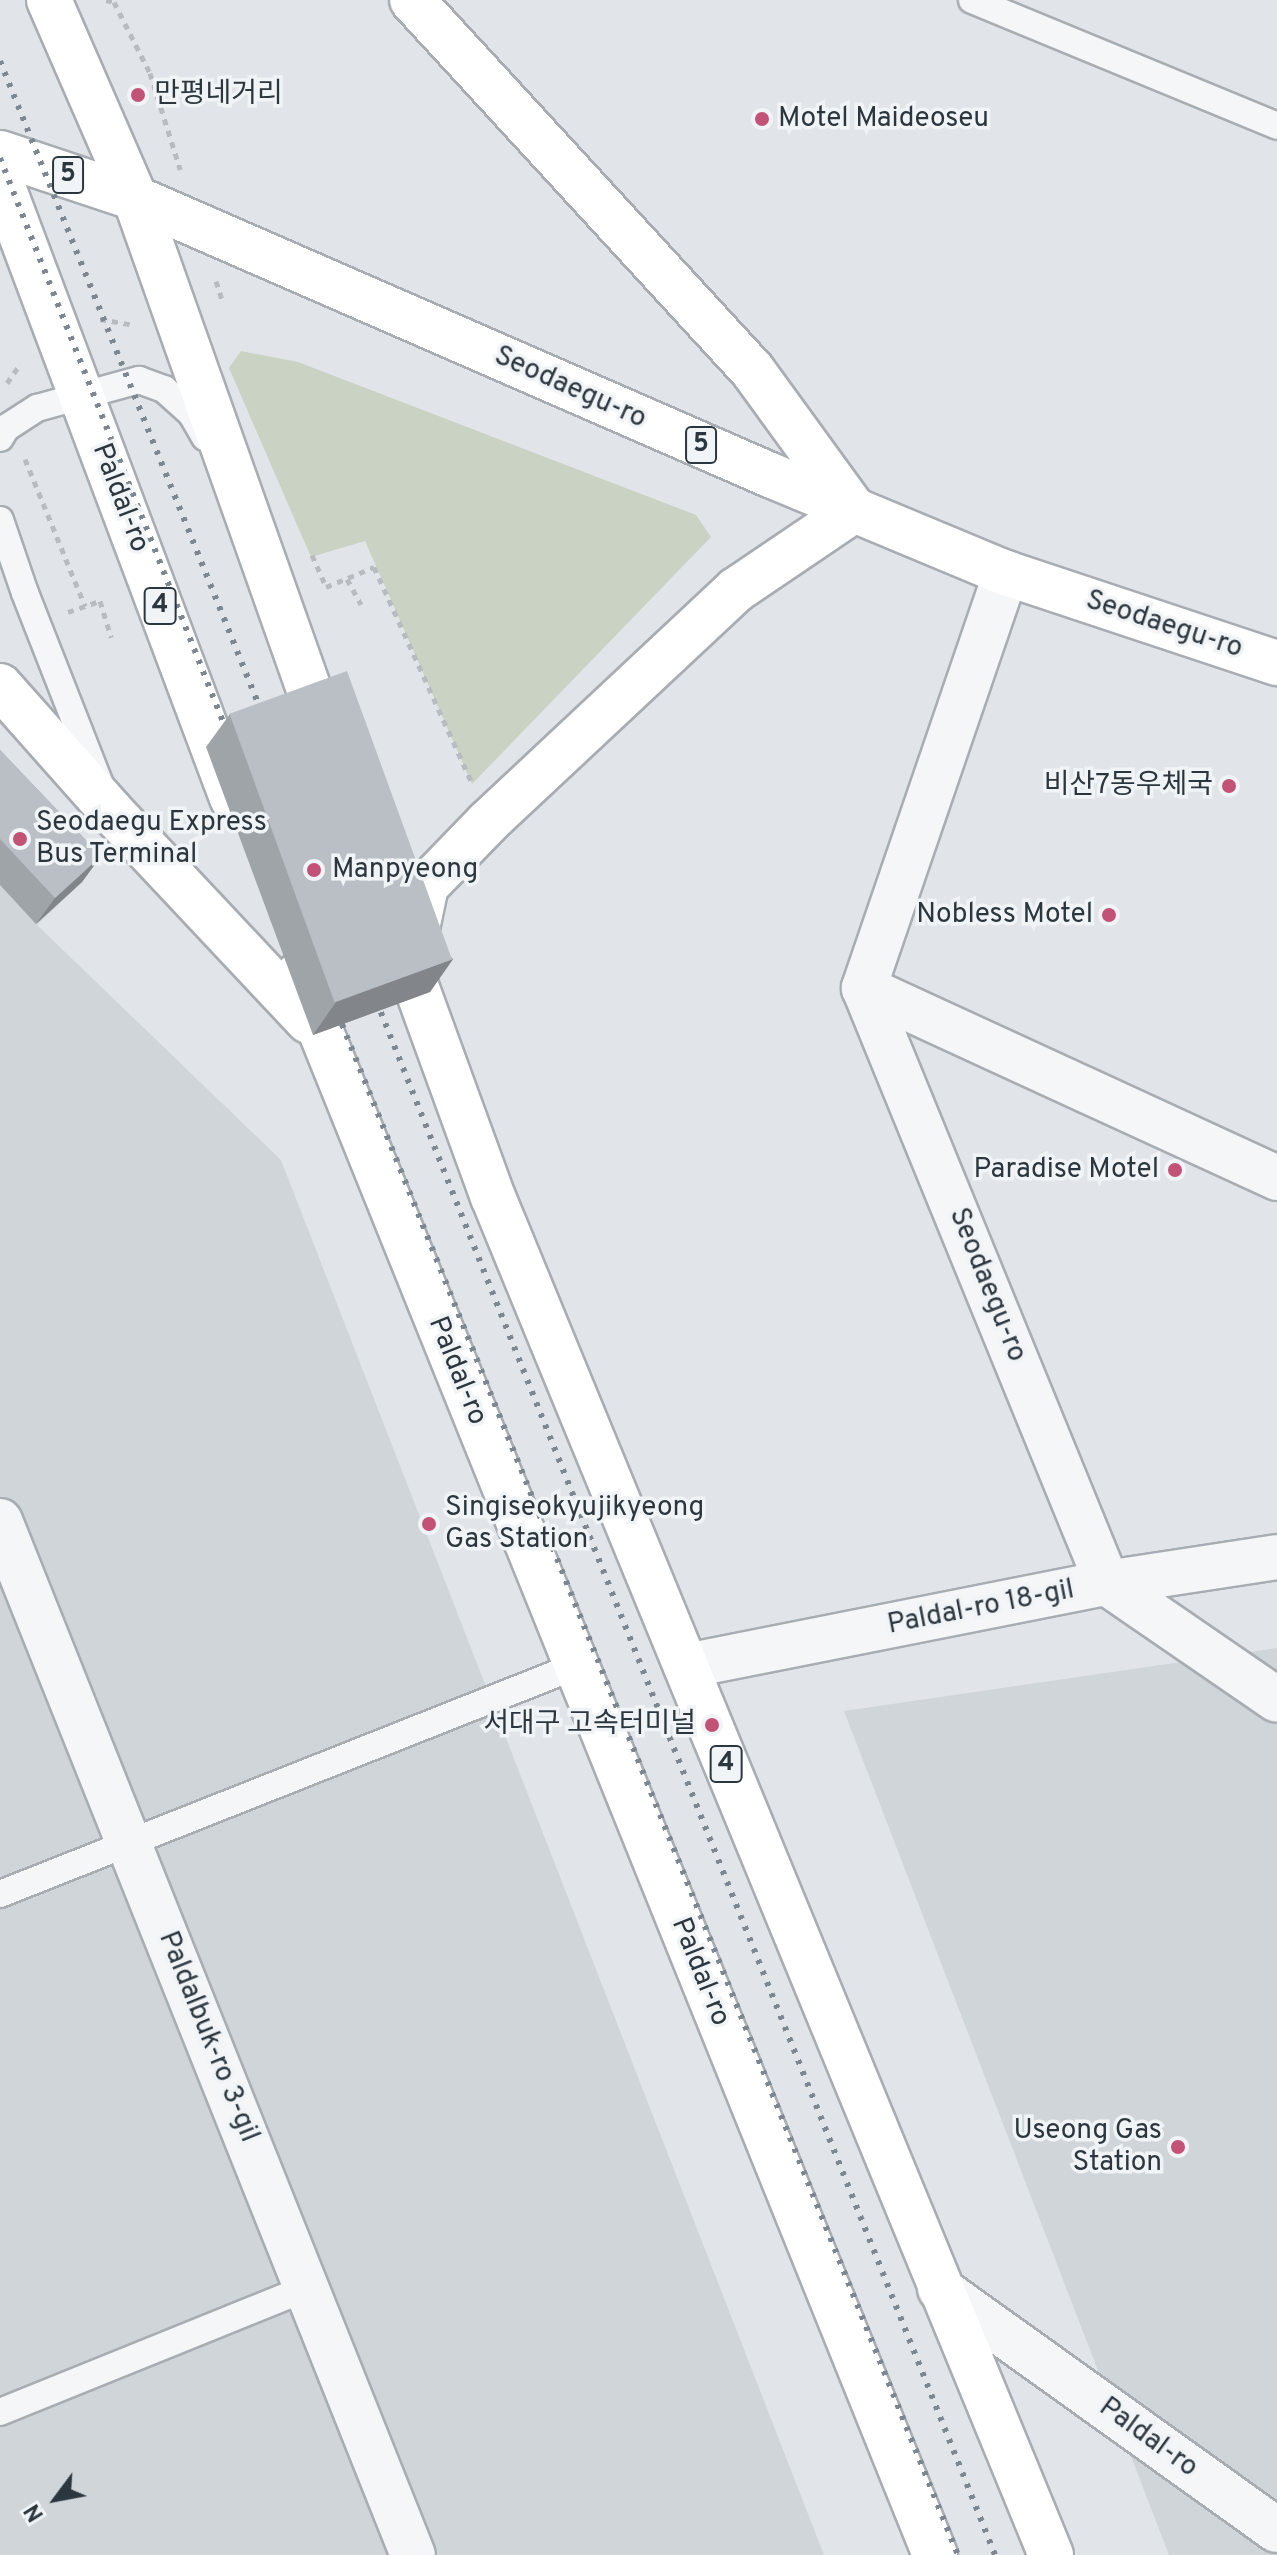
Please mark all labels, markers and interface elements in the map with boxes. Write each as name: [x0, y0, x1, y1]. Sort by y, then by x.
place label: 만평네거리: [154, 78, 283, 112]
marker: 만평네거리: [129, 86, 147, 104]
place label: Motel Maideoseu: [778, 102, 989, 136]
marker: Motel Maideoseu: [753, 110, 771, 128]
road number: 5: [52, 153, 84, 197]
street label: Seodaegu-ro: [489, 340, 651, 436]
road number: 5: [685, 423, 717, 467]
street label: Paldal-ro: [84, 439, 156, 557]
road number: 4: [142, 584, 178, 628]
street label: Seodaegu-ro: [1081, 584, 1247, 666]
place label: 비산7동우체국: [1044, 769, 1213, 803]
marker: 비산7동우체국: [1220, 777, 1238, 795]
place label: Seodaegu Express Bus Terminal: [36, 806, 267, 872]
marker: Seodaegu Express Bus Terminal: [11, 830, 29, 848]
place label: Manpyeong: [332, 853, 478, 887]
marker: Manpyeong: [303, 859, 325, 881]
place label: Nobless Motel: [916, 898, 1093, 932]
marker: Nobless Motel: [1100, 906, 1118, 924]
place label: Paradise Motel: [973, 1153, 1159, 1187]
marker: Paradise Motel: [1166, 1161, 1184, 1179]
street label: Seodaegu-ro: [941, 1203, 1033, 1367]
street label: Paldal-ro: [420, 1312, 494, 1430]
place label: Singiseokyujikyeong Gas Station: [445, 1491, 704, 1557]
marker: Singiseokyujikyeong Gas Station: [420, 1515, 438, 1533]
street label: Paldal-ro 18-gil: [885, 1573, 1077, 1643]
place label: 서대구 고속터미널: [483, 1708, 696, 1742]
marker: 서대구 고속터미널: [703, 1716, 721, 1734]
road number: 4: [708, 1742, 744, 1786]
street label: Paldal-ro: [663, 1913, 737, 2031]
street label: Paldalbuk-ro 3-gil: [150, 1927, 266, 2147]
place label: Useong Gas Station: [1013, 2114, 1162, 2180]
marker: Useong Gas Station: [1169, 2138, 1187, 2156]
street label: Paldal-ro: [1092, 2391, 1204, 2485]
north arrow: [16, 2459, 96, 2539]
text: N: [20, 2498, 51, 2526]

